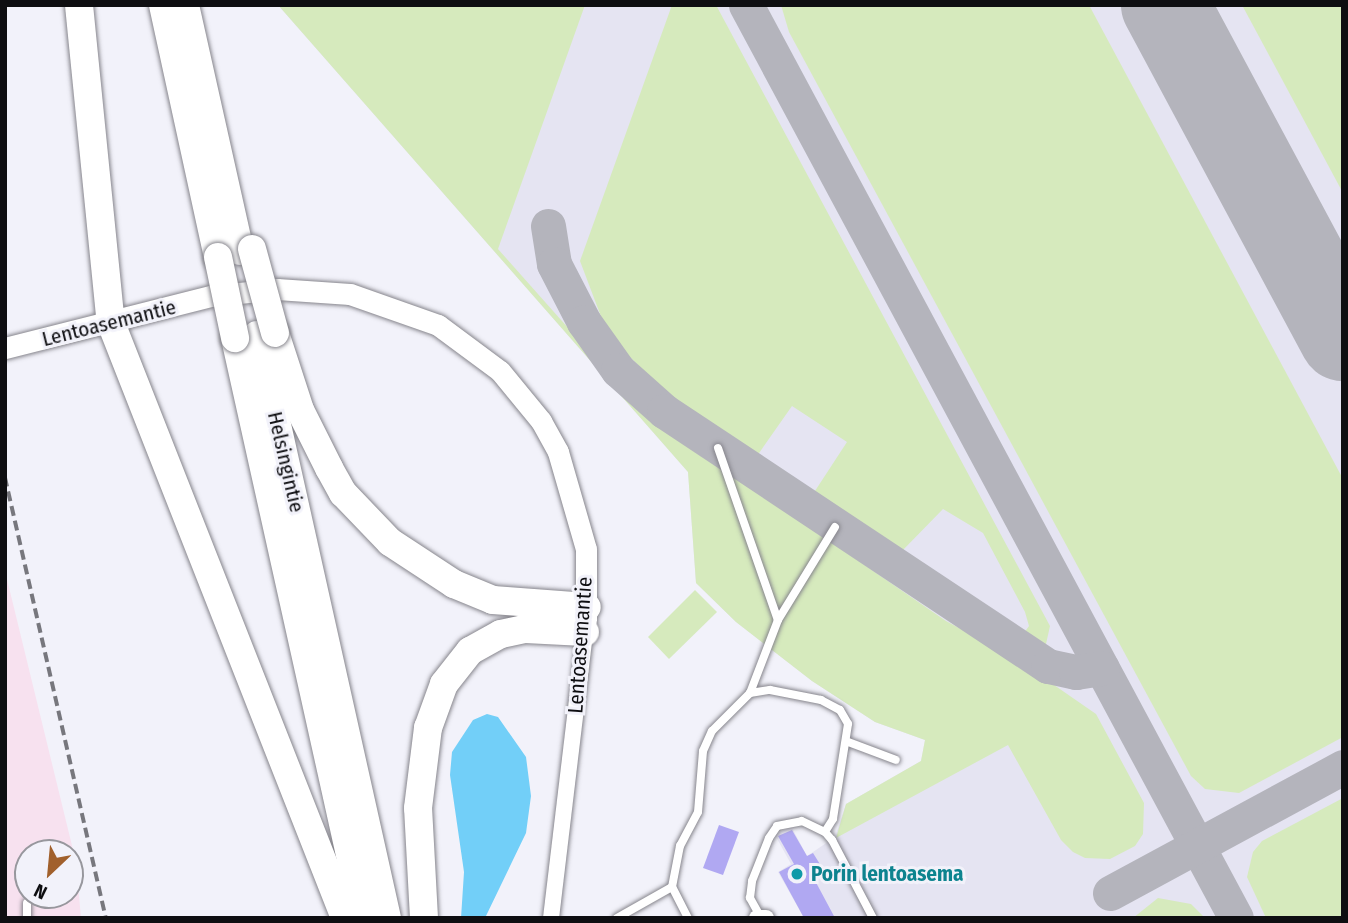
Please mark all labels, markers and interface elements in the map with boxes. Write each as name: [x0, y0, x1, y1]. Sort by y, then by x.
street label: Lentoasemantie: [39, 294, 179, 352]
street label: Helsingintie: [262, 409, 310, 515]
street label: Lentoasemantie: [563, 576, 597, 714]
north arrow: [14, 839, 84, 909]
place label: Porin lentoasema: [811, 861, 963, 887]
marker: Porin lentoasema: [789, 866, 805, 882]
text: N: [30, 879, 51, 904]

